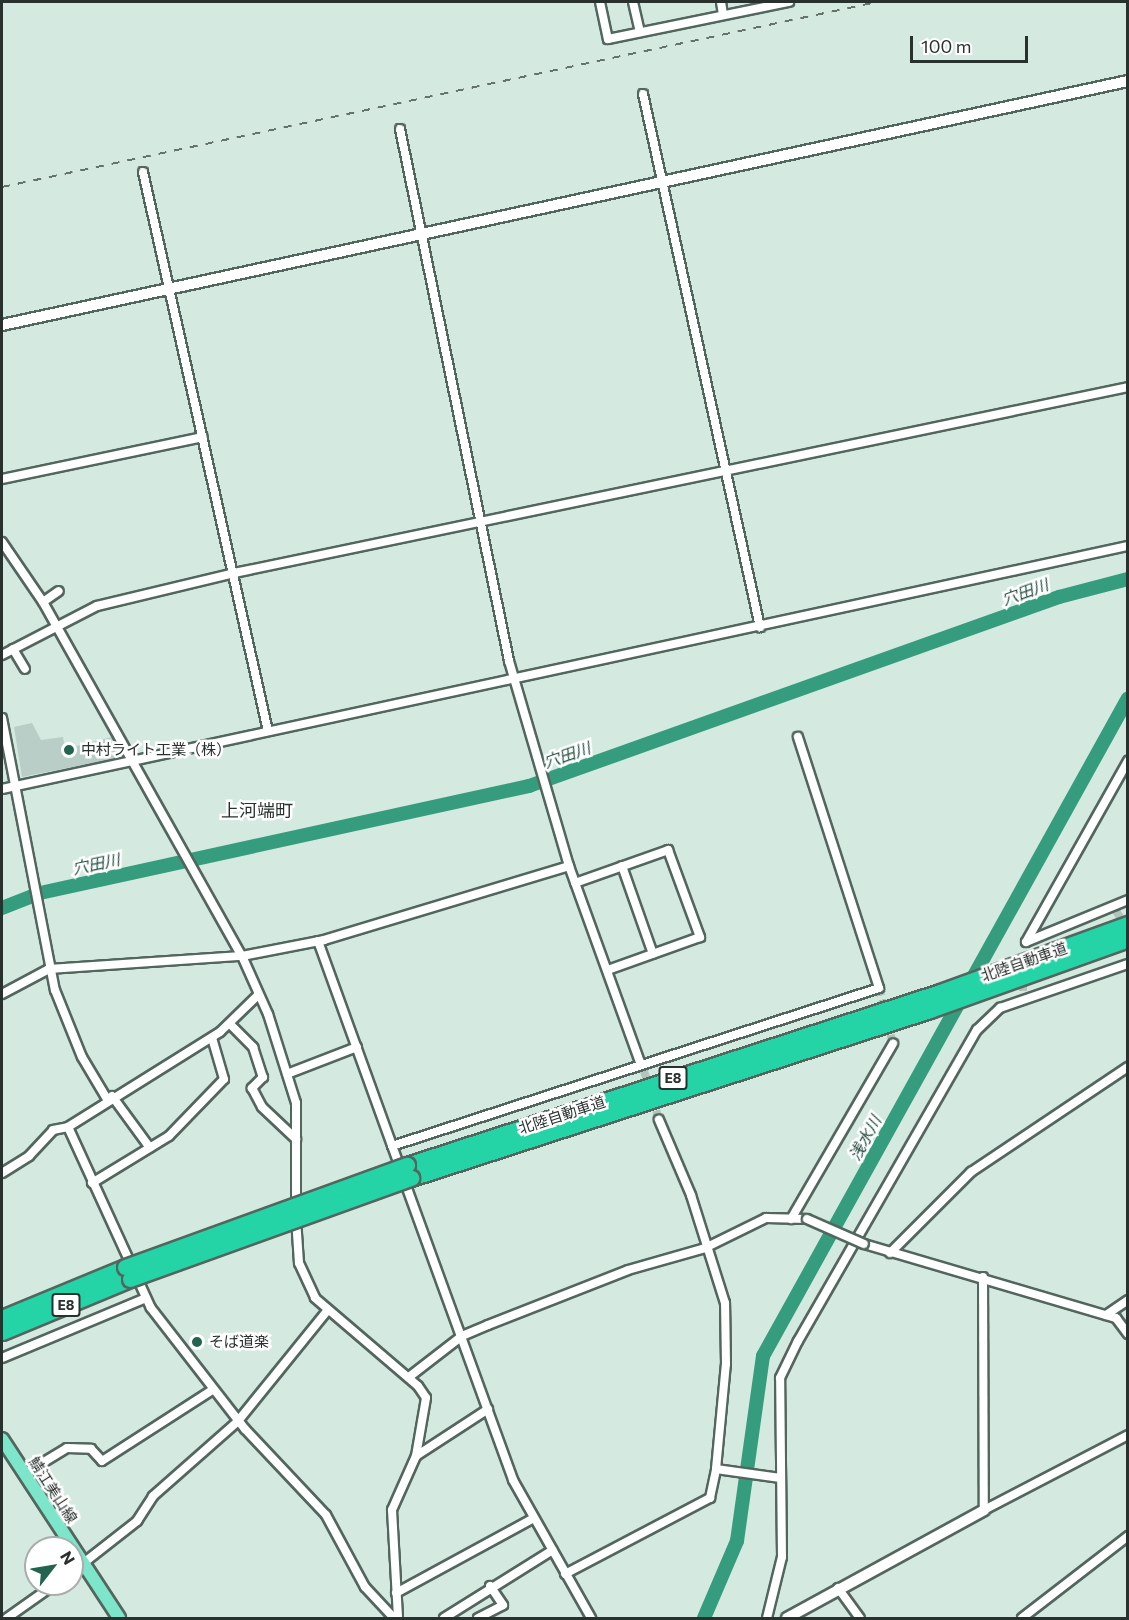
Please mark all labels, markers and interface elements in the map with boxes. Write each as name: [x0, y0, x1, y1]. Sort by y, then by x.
scale bar: [913, 24, 1032, 62]
text: 100 m: [921, 35, 971, 57]
water label: 穴田川: [999, 575, 1051, 609]
water label: 穴田川: [541, 738, 593, 772]
place label: 中村ライト工業（株）: [81, 741, 231, 759]
marker: 中村ライト工業（株）: [62, 743, 76, 757]
district label: 上河端町: [221, 799, 293, 821]
water label: 穴田川: [71, 850, 121, 878]
street label: 北陸自動車道: [979, 939, 1069, 985]
road number: E8: [658, 1067, 688, 1089]
street label: 北陸自動車道: [516, 1093, 608, 1137]
water label: 浅水川: [845, 1112, 885, 1164]
road number: E8: [51, 1294, 81, 1316]
place label: そば道楽: [209, 1333, 269, 1351]
marker: そば道楽: [190, 1335, 204, 1349]
street label: 鯖江美山線: [25, 1454, 81, 1526]
north arrow: [24, 1536, 84, 1596]
text: N: [57, 1547, 79, 1568]

